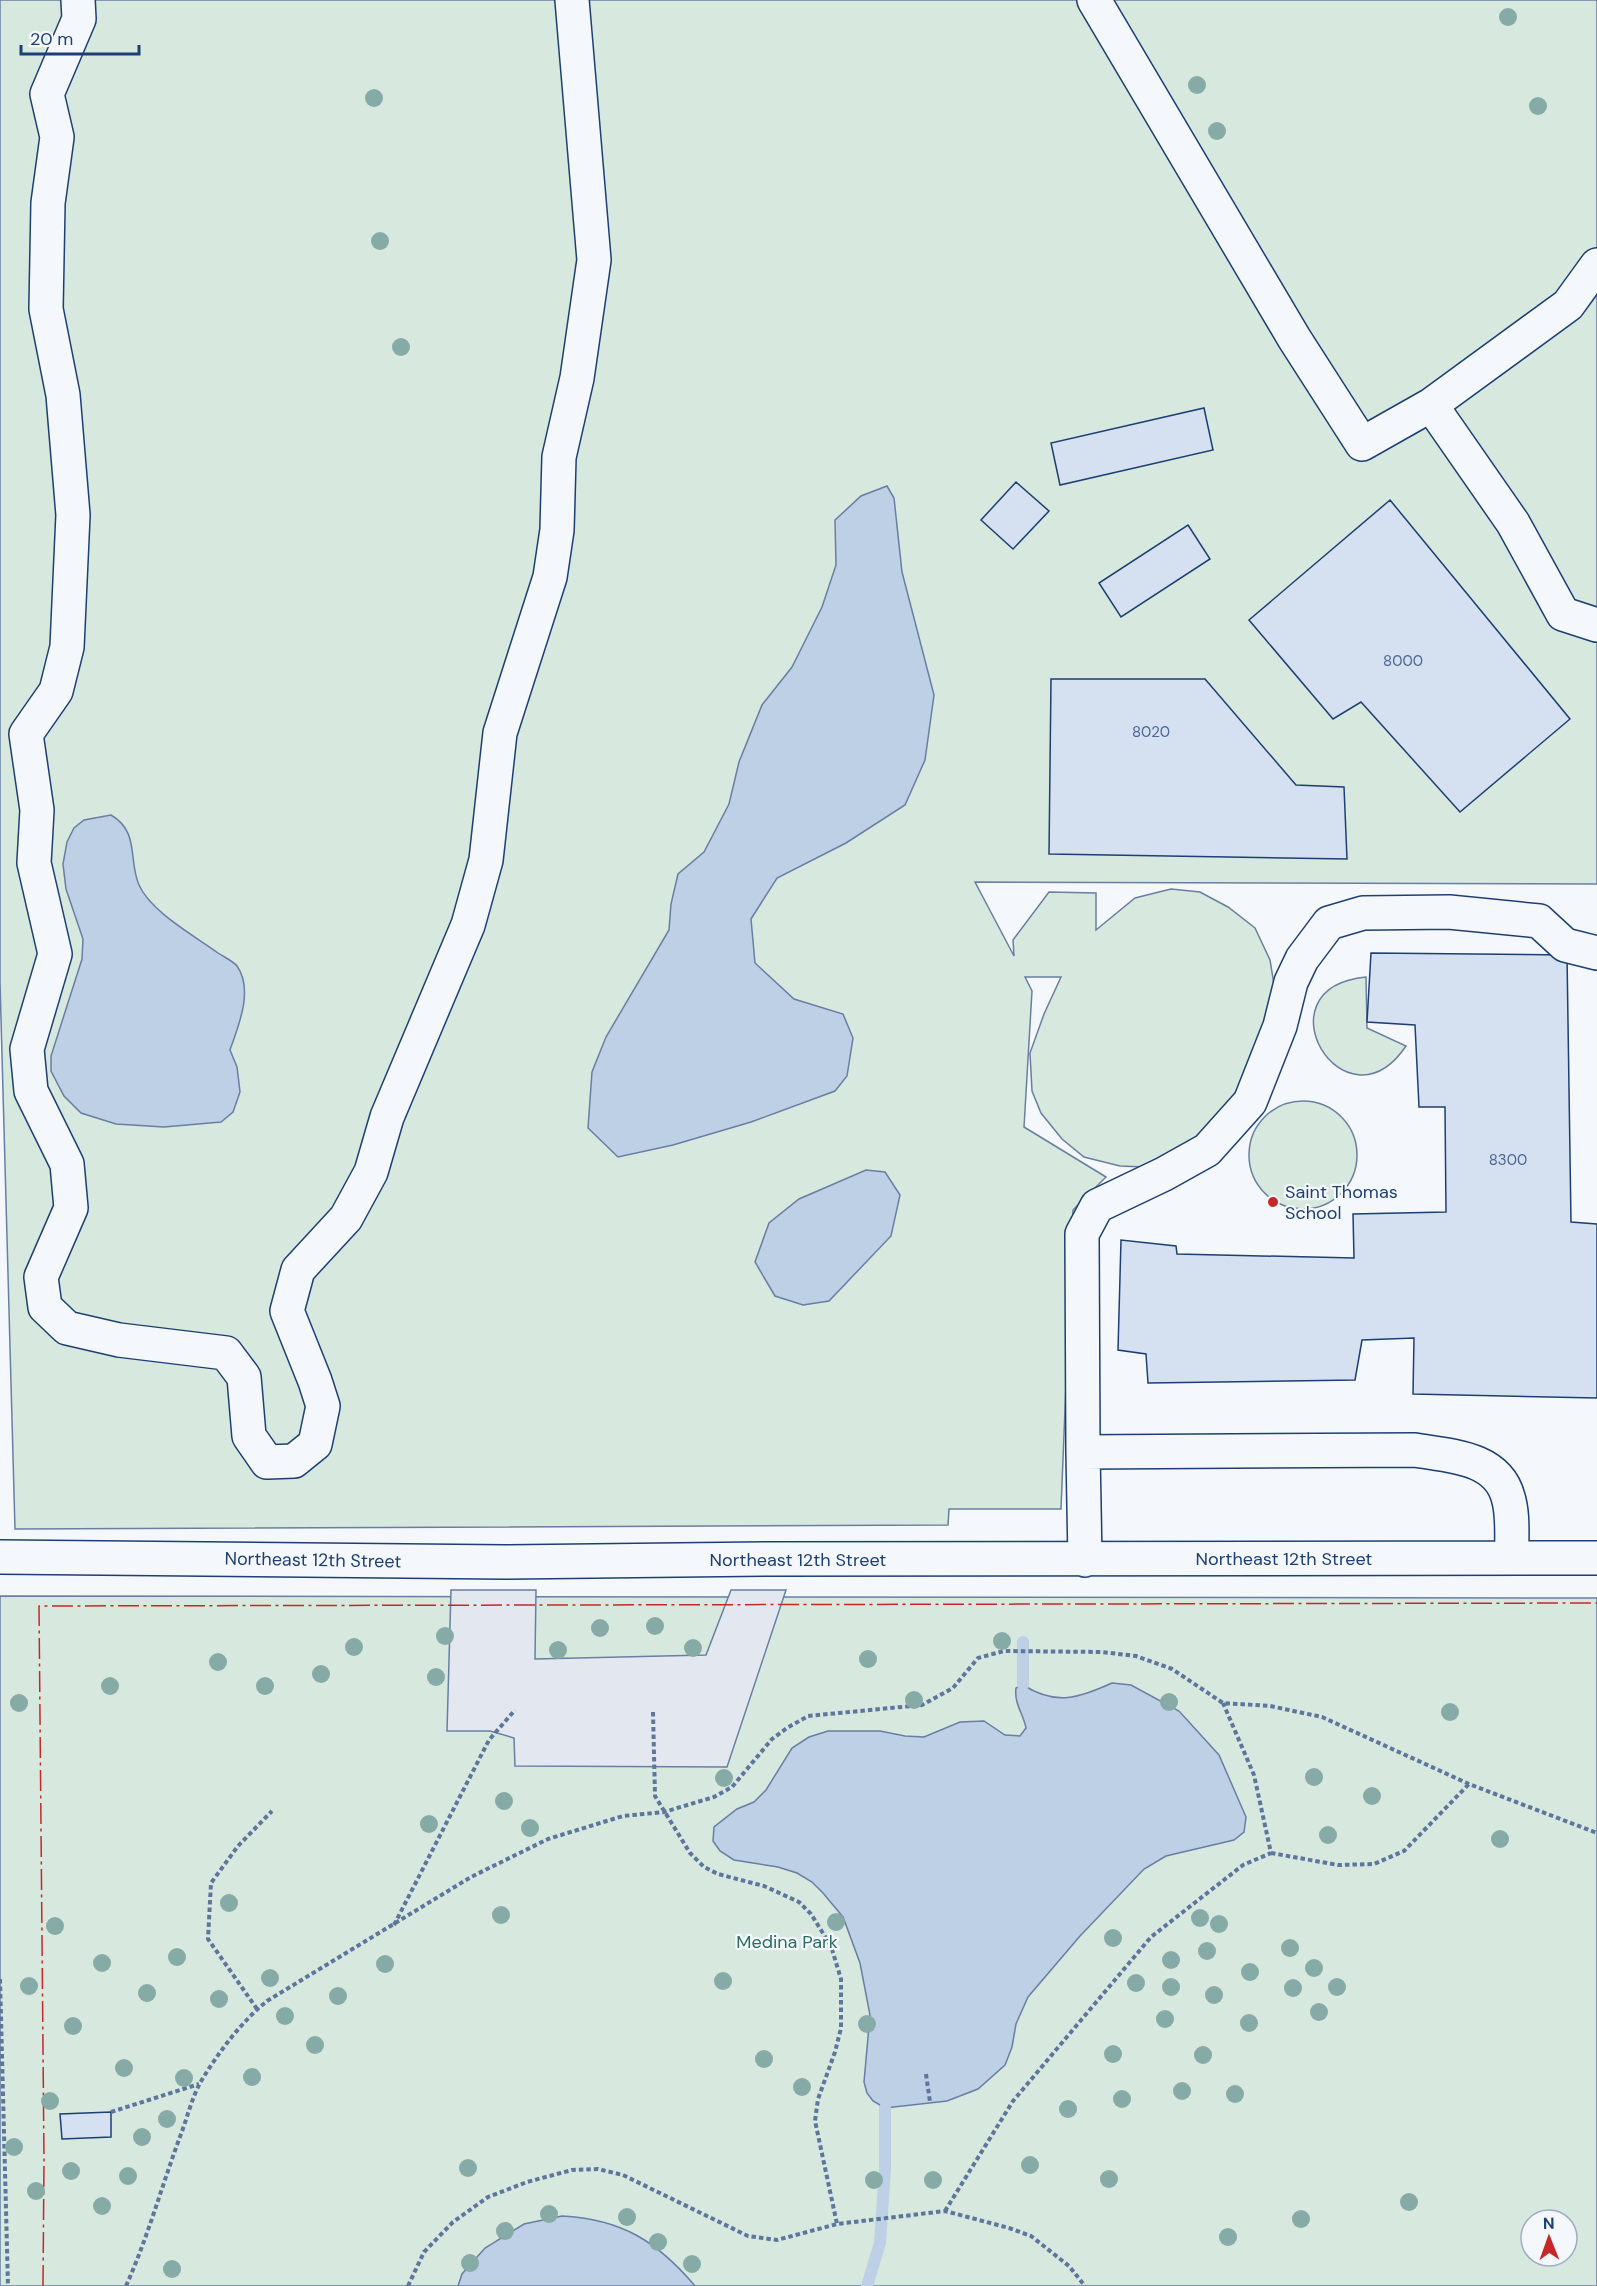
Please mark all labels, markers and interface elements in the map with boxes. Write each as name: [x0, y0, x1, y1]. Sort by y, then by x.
scale bar: [21, 18, 140, 56]
text: 20 m: [30, 27, 73, 51]
house number: 8000: [1383, 651, 1423, 671]
house number: 8020: [1132, 722, 1170, 742]
house number: 8300: [1489, 1150, 1527, 1170]
place label: Saint Thomas School: [1285, 1180, 1398, 1225]
marker: Saint Thomas School: [1266, 1195, 1280, 1209]
street label: Northeast 12th Street: [224, 1546, 402, 1574]
street label: Northeast 12th Street: [1196, 1547, 1372, 1571]
street label: Northeast 12th Street: [710, 1548, 886, 1572]
park label: Medina Park: [736, 1930, 838, 1954]
north arrow: [1519, 2208, 1579, 2268]
text: N: [1543, 2213, 1555, 2234]

